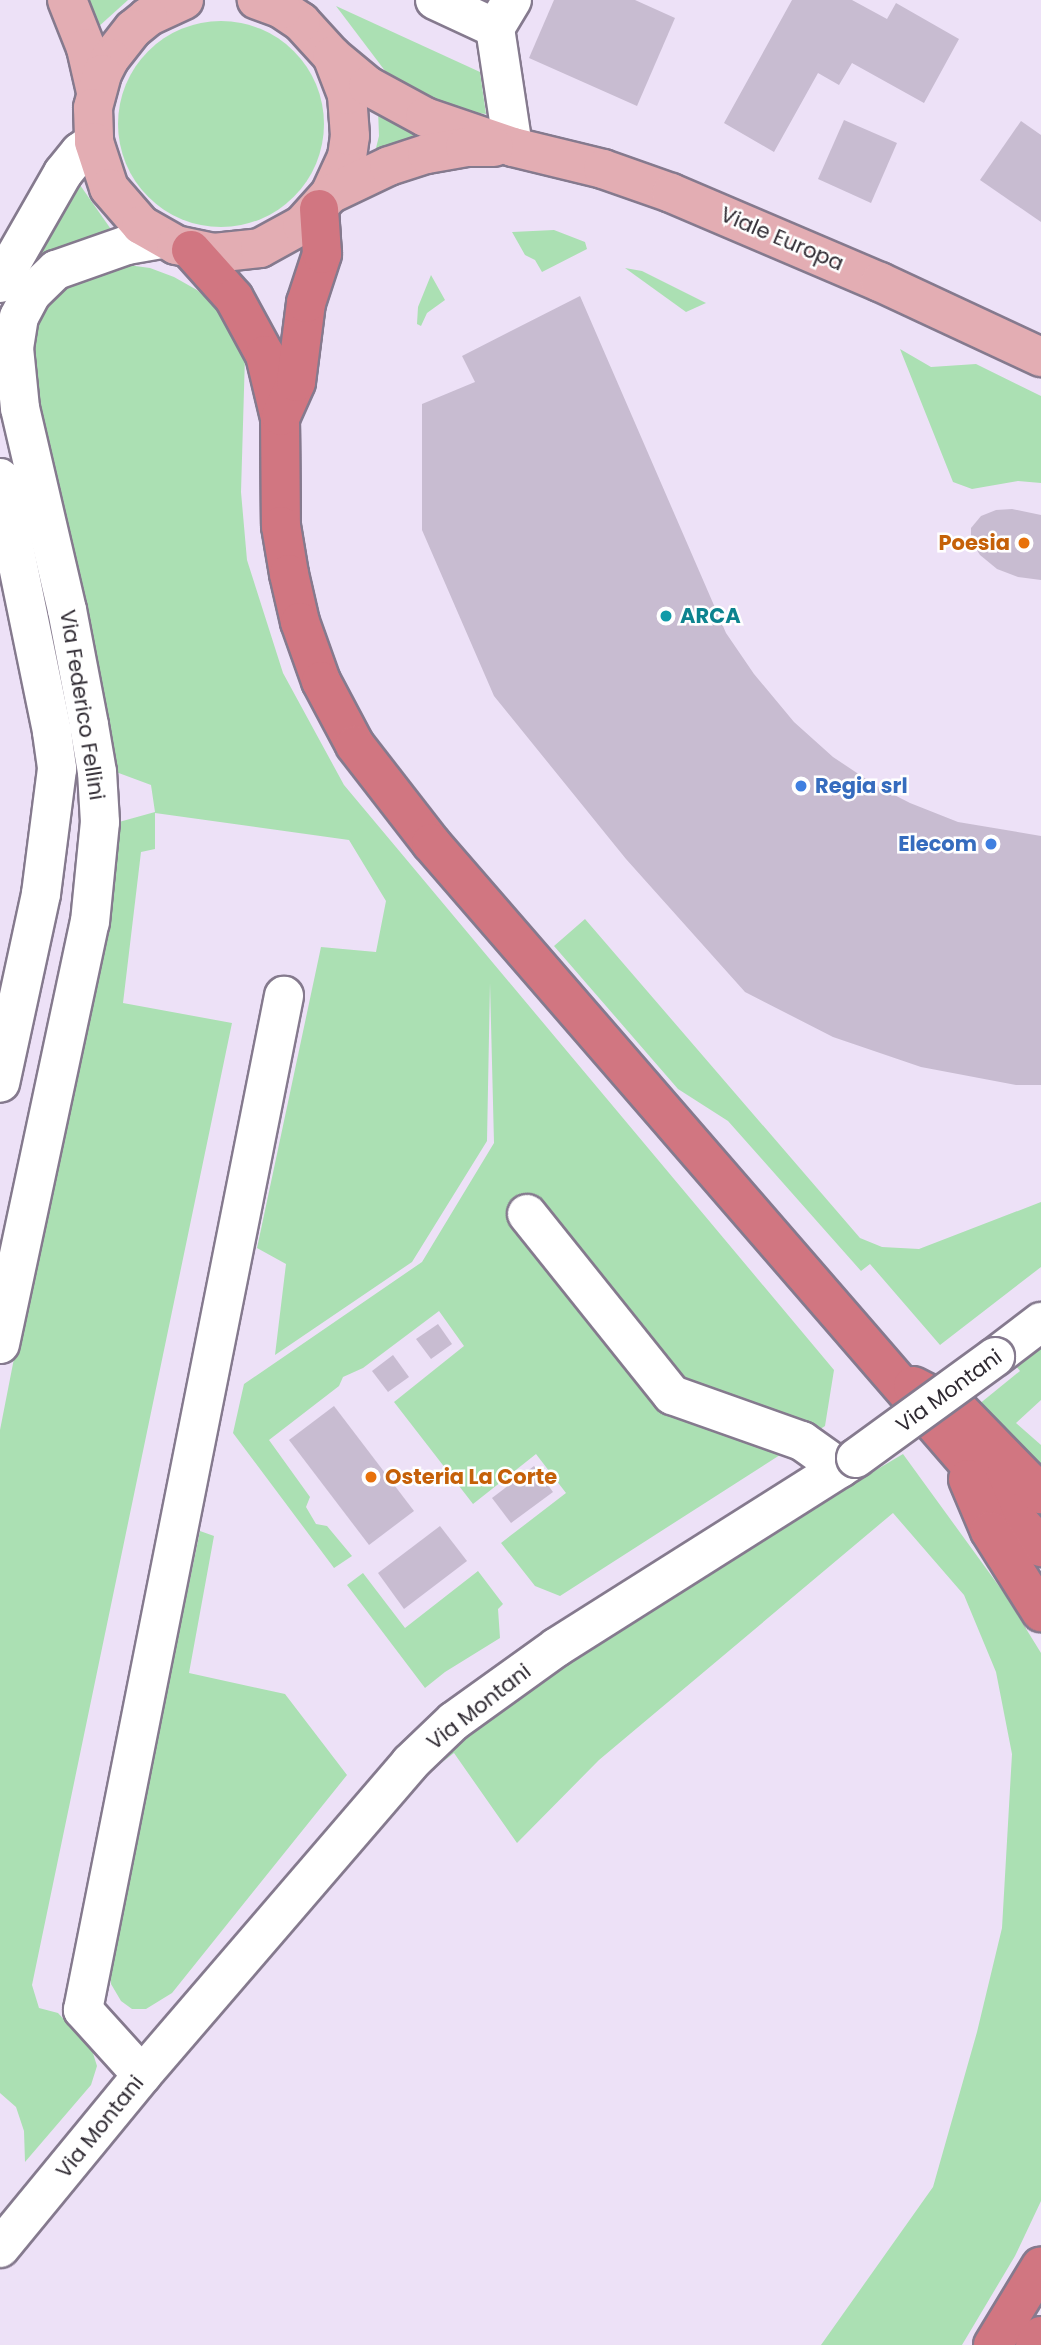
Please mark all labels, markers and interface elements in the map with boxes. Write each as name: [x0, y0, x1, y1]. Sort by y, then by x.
street label: Viale Europa: [717, 202, 847, 276]
place label: Poesia: [938, 530, 1010, 556]
marker: Poesia: [1016, 535, 1032, 551]
place label: ARCA: [680, 603, 741, 629]
street label: Via Federico Fellini: [54, 608, 110, 802]
marker: ARCA: [658, 608, 674, 624]
place label: Regia srl: [815, 773, 908, 799]
marker: Regia srl: [793, 778, 809, 794]
place label: Elecom: [898, 831, 977, 857]
marker: Elecom: [983, 836, 999, 852]
street label: Via Montani: [891, 1344, 1007, 1438]
place label: Osteria La Corte: [385, 1464, 557, 1490]
marker: Osteria La Corte: [363, 1469, 379, 1485]
street label: Via Montani: [422, 1659, 536, 1755]
street label: Via Montani: [51, 2071, 149, 2183]

